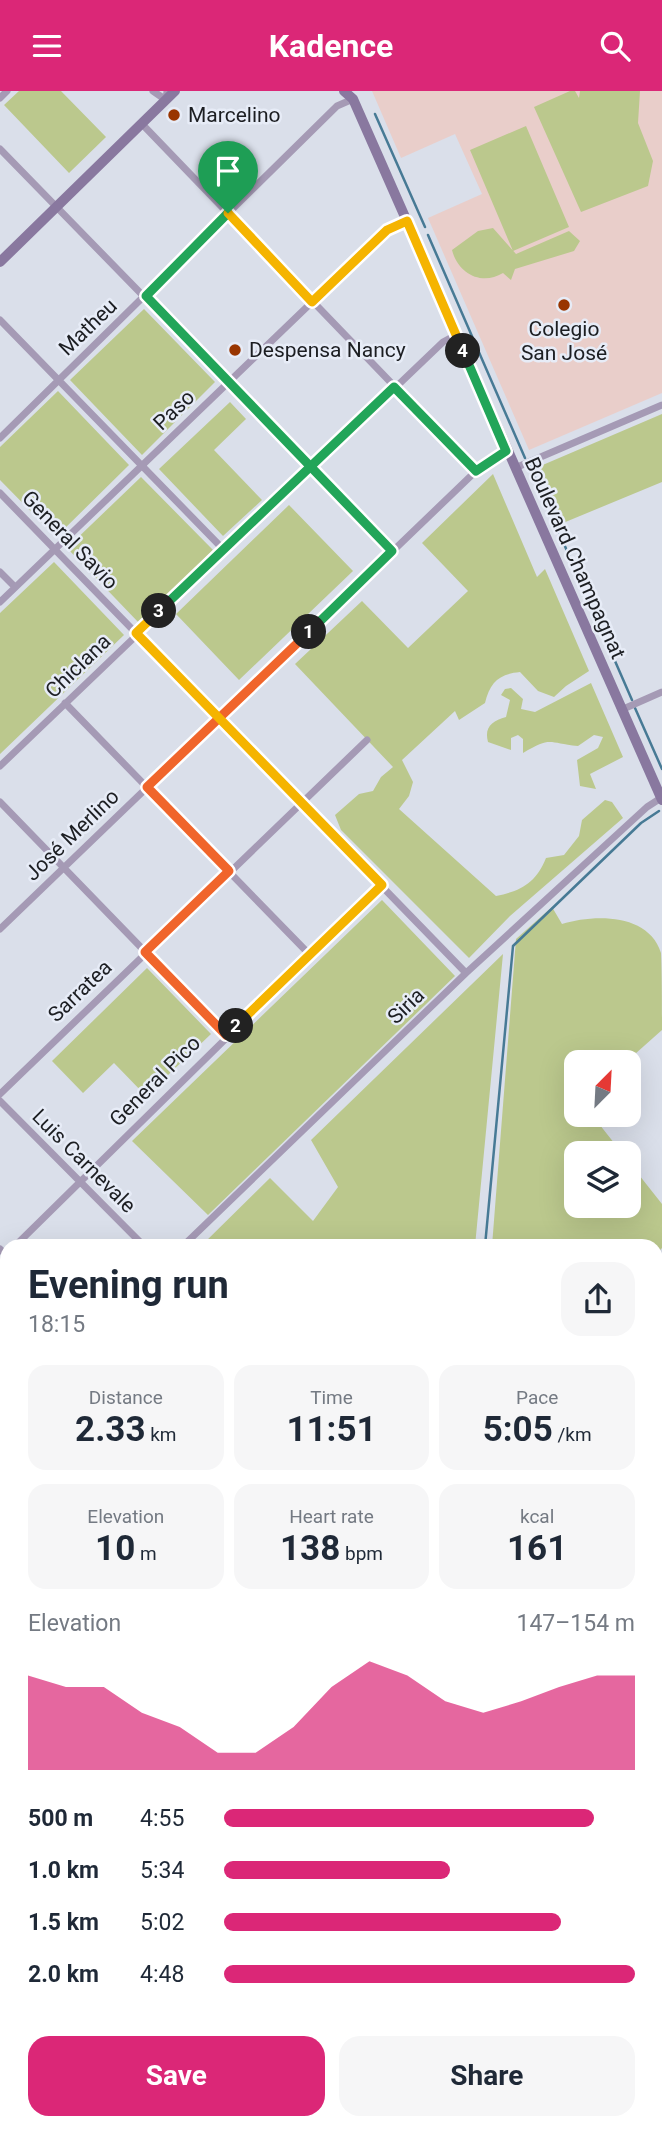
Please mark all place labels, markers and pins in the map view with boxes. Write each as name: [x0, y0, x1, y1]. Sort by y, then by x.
place label: Marcelino: [188, 103, 281, 127]
marker: Marcelino: [166, 107, 182, 123]
pin: [198, 141, 258, 213]
marker: Colegio San José: [556, 297, 572, 313]
place label: Colegio San José: [521, 317, 607, 365]
pin: 4: [446, 334, 480, 369]
place label: Despensa Nancy: [249, 338, 406, 362]
marker: Despensa Nancy: [227, 342, 243, 358]
pin: 3: [142, 594, 176, 629]
pin: 1: [292, 615, 326, 649]
pin: 2: [218, 1009, 254, 1044]

